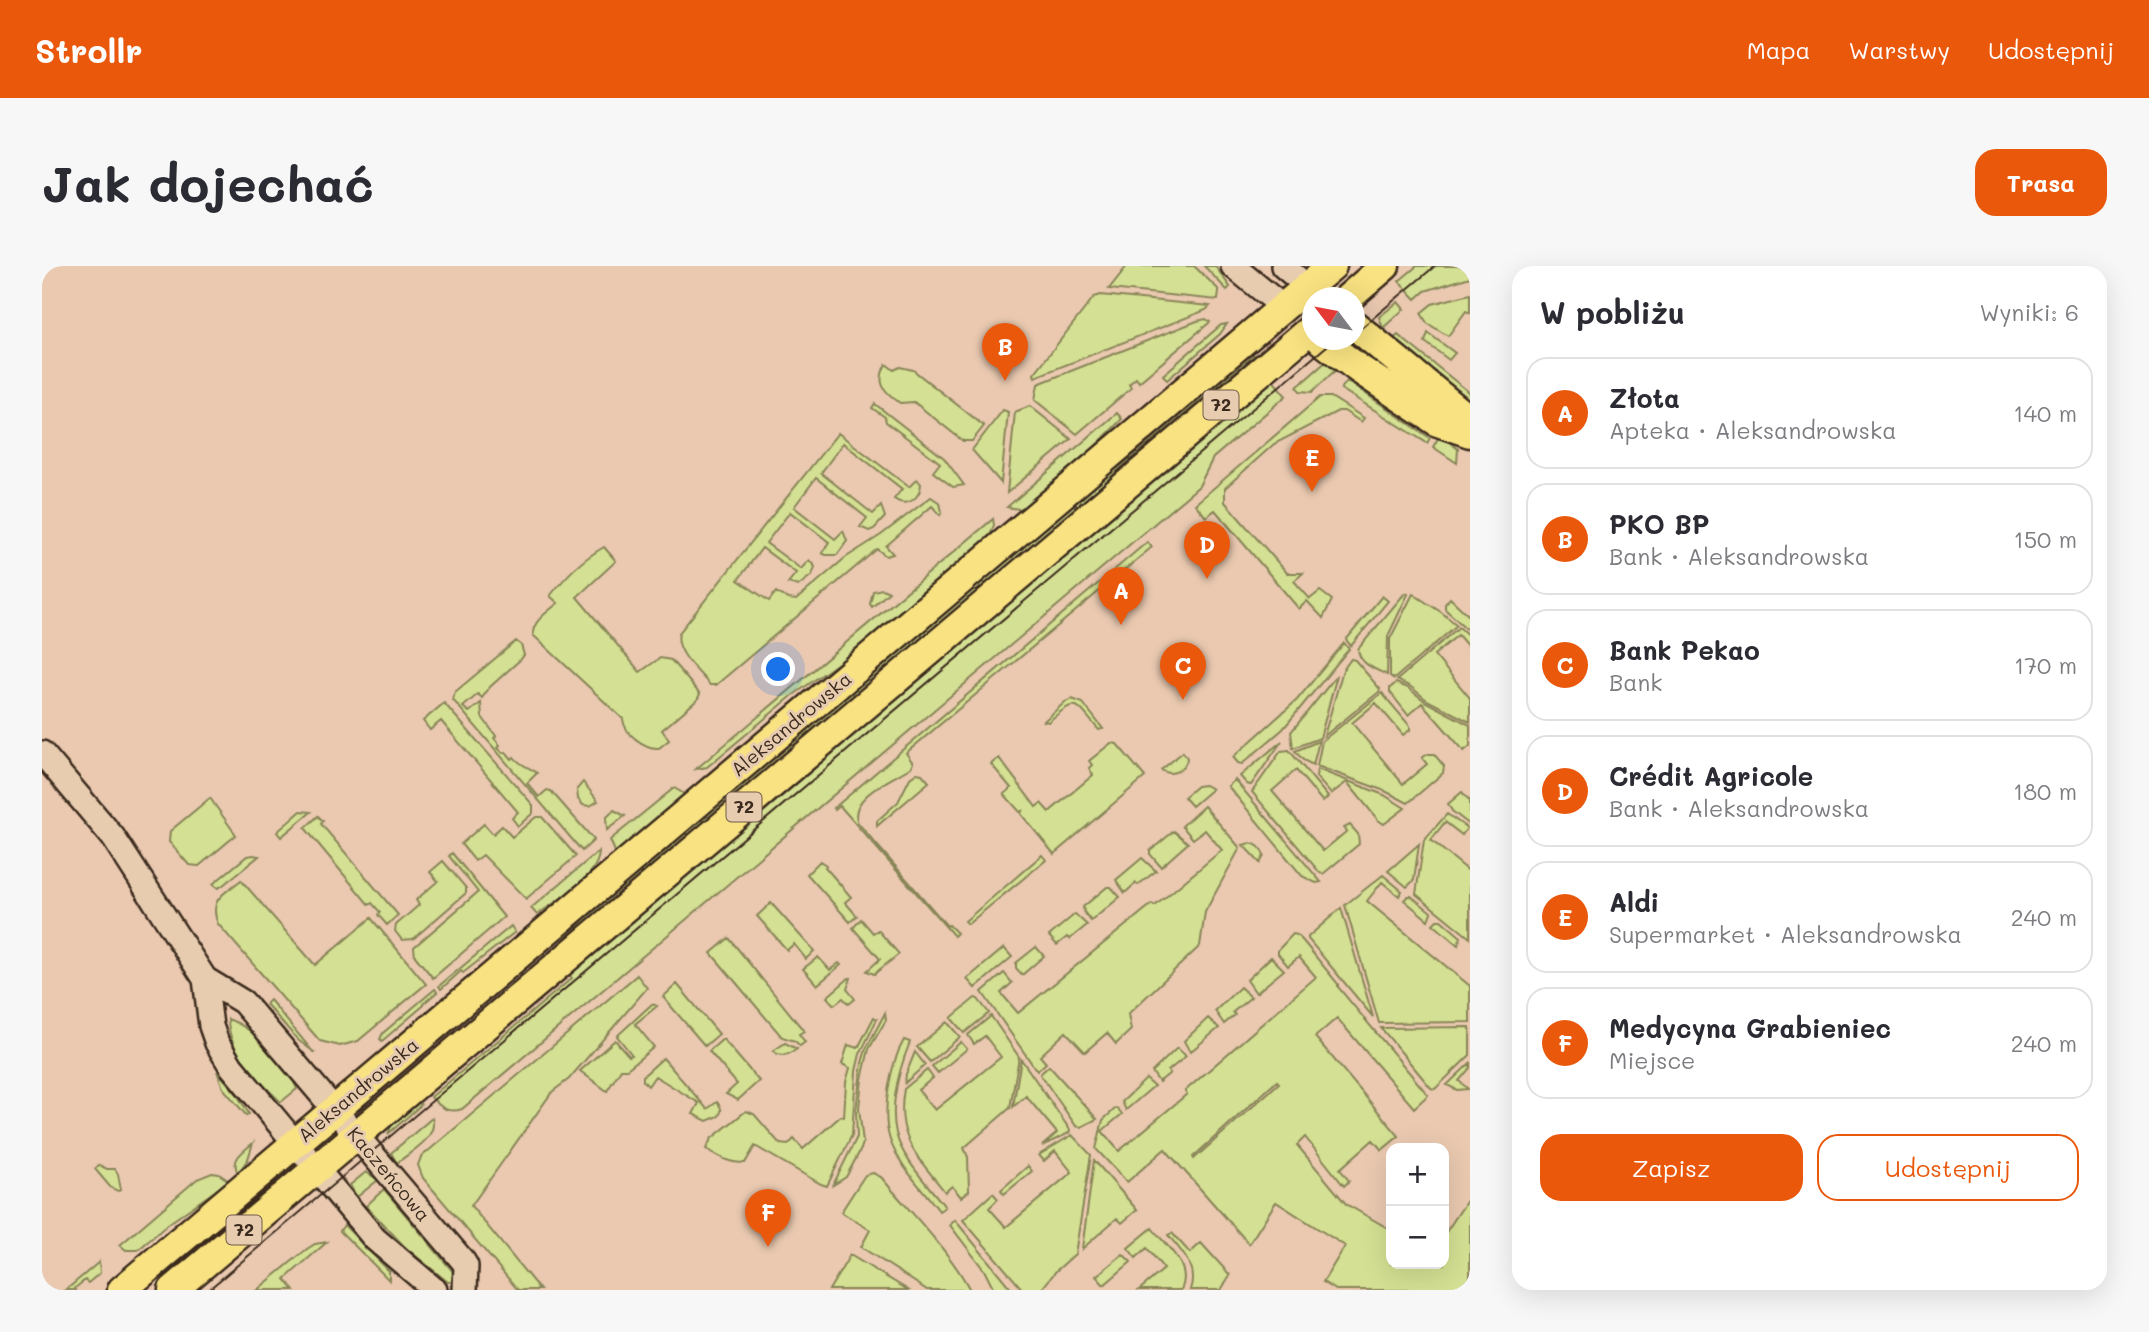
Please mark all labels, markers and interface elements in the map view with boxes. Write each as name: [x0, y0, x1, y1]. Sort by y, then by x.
text: Strollr: [35, 28, 143, 71]
text: Mapa: [1747, 34, 1810, 65]
text: Warstwy: [1848, 34, 1950, 65]
text: Udostępnij: [1988, 34, 2114, 65]
button: Trasa: [1975, 149, 2107, 216]
text: Jak dojechać: [42, 151, 374, 214]
north arrow: [1302, 287, 1365, 350]
text: W pobliżu: [1540, 292, 1685, 332]
text: Wyniki: 6: [1979, 297, 2079, 327]
pin: B: [982, 323, 1028, 381]
text: Złota: [1609, 381, 1680, 415]
road number: 72: [1204, 390, 1238, 420]
text: A: [1557, 398, 1573, 428]
text: 140 m: [2013, 398, 2077, 428]
text: Apteka · Aleksandrowska: [1609, 415, 1896, 445]
pin: E: [1289, 434, 1335, 492]
text: PKO BP: [1609, 507, 1710, 541]
pin: D: [1184, 521, 1230, 579]
text: B: [1557, 524, 1573, 554]
text: 150 m: [2013, 524, 2077, 554]
text: Bank · Aleksandrowska: [1609, 541, 1869, 571]
pin: A: [1098, 567, 1144, 625]
text: Bank Pekao: [1609, 633, 1760, 667]
pin: C: [1160, 642, 1206, 700]
text: C: [1556, 650, 1574, 680]
text: 170 m: [2014, 650, 2077, 680]
your location: [761, 652, 795, 686]
street label: Aleksandrowska: [725, 666, 856, 781]
text: Bank: [1609, 667, 1663, 697]
text: Crédit Agricole: [1609, 759, 1813, 793]
text: D: [1557, 776, 1573, 806]
text: 180 m: [2013, 776, 2077, 806]
road number: 72: [726, 792, 762, 822]
text: Bank · Aleksandrowska: [1609, 793, 1869, 823]
text: Aldi: [1609, 885, 1659, 919]
text: E: [1558, 902, 1572, 932]
text: 240 m: [2011, 902, 2077, 932]
text: Supermarket · Aleksandrowska: [1609, 919, 1962, 949]
text: Medycyna Grabieniec: [1609, 1011, 1891, 1045]
text: F: [1558, 1028, 1572, 1058]
text: 240 m: [2011, 1028, 2077, 1058]
street label: Aleksandrowska: [292, 1032, 423, 1147]
text: Miejsce: [1609, 1045, 1695, 1075]
street label: Kaczeńcowa: [342, 1121, 436, 1226]
button: Zapisz: [1540, 1134, 1803, 1201]
button: Udostępnij: [1817, 1134, 2079, 1201]
map controls: [1386, 1143, 1449, 1269]
button: +: [1386, 1143, 1449, 1206]
pin: F: [745, 1189, 791, 1247]
button: −: [1386, 1206, 1449, 1269]
road number: 72: [226, 1216, 262, 1245]

